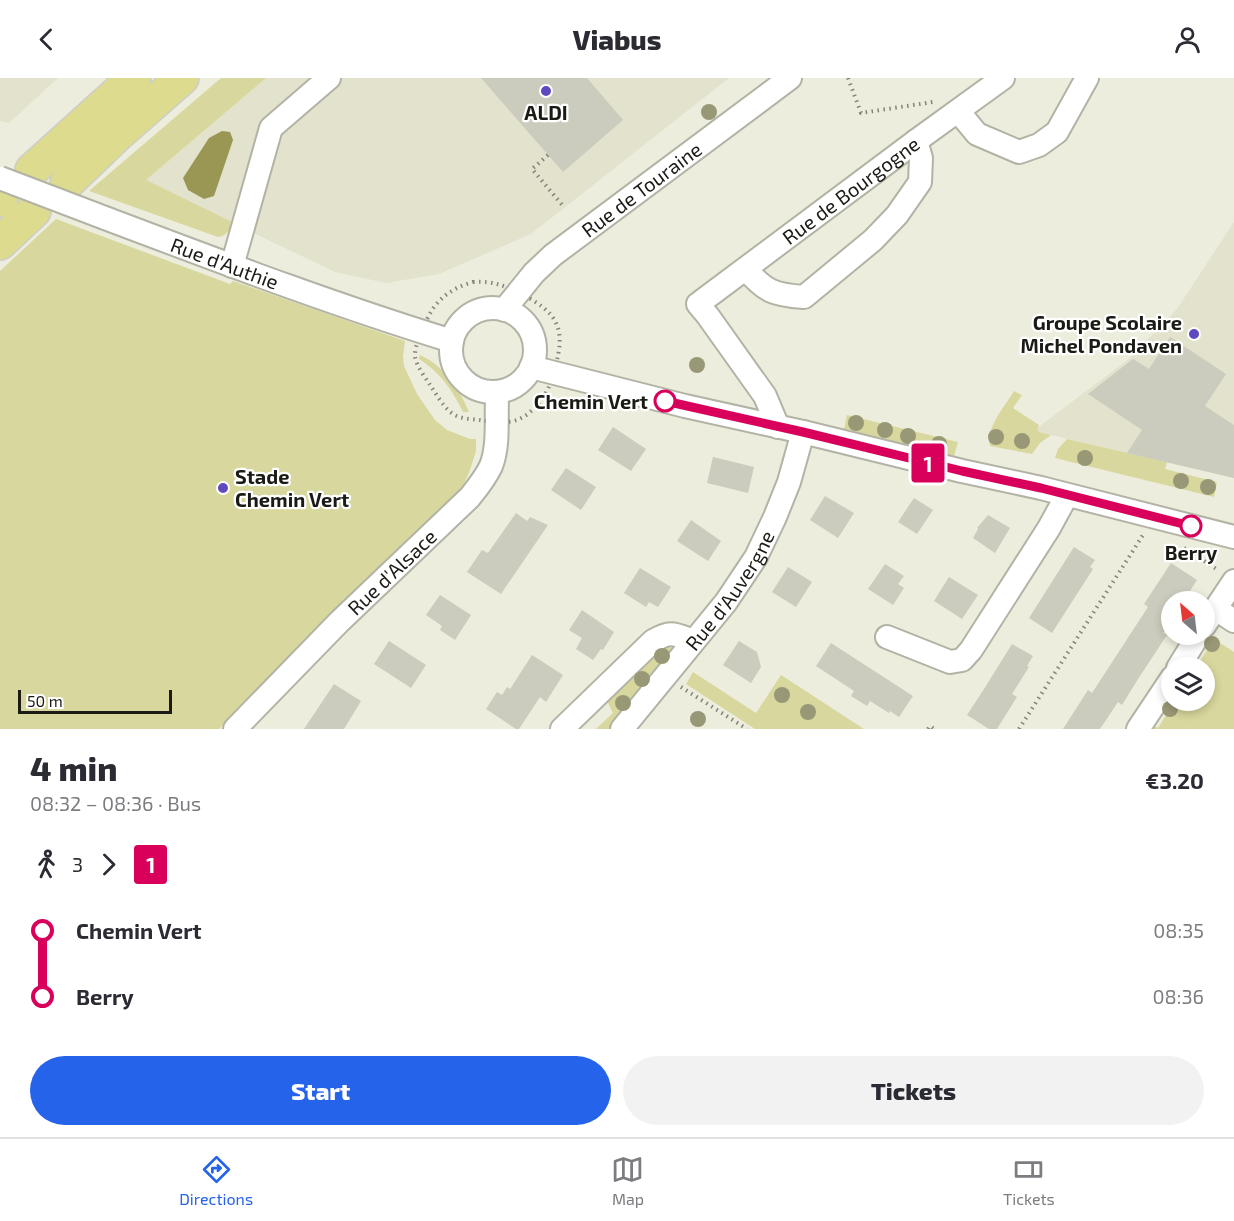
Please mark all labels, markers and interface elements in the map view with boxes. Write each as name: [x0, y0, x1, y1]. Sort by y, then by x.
icon: back: [30, 23, 63, 56]
text: Viabus: [573, 23, 661, 55]
icon: person: [1171, 23, 1204, 56]
marker: ALDI: [539, 84, 553, 98]
place label: ALDI: [524, 100, 568, 124]
street label: Rue de Bourgogne: [777, 131, 924, 249]
street label: Rue de Touraine: [577, 136, 706, 242]
street label: Rue d'Authie: [168, 232, 282, 294]
place label: Groupe Scolaire Michel Pondaven: [1020, 310, 1182, 357]
marker: Groupe Scolaire Michel Pondaven: [1187, 327, 1201, 341]
place label: Chemin Vert: [534, 389, 648, 413]
marker: Chemin Vert: [654, 390, 676, 412]
line badge: 1: [908, 444, 948, 482]
text: 1: [923, 451, 933, 476]
place label: Stade Chemin Vert: [235, 464, 349, 511]
marker: Stade Chemin Vert: [216, 481, 230, 495]
marker: Berry: [1180, 515, 1202, 537]
street label: Rue d'Alsace: [342, 524, 441, 620]
street label: Rue d'Auvergne: [680, 527, 779, 655]
place label: Berry: [1165, 540, 1218, 565]
north arrow: [1161, 591, 1215, 645]
map controls: [1161, 591, 1215, 711]
button: layers: [1161, 657, 1215, 711]
scale bar: [18, 687, 172, 714]
text: 50 m: [27, 691, 63, 710]
text: 4 min: [30, 748, 117, 788]
text: €3.20: [1145, 767, 1204, 793]
text: 08:32 – 08:36 · Bus: [30, 791, 201, 815]
icon: walk: [30, 848, 63, 881]
icon: forward: [92, 848, 125, 881]
text: 3: [72, 852, 83, 876]
text: 1: [146, 852, 155, 877]
text: Chemin Vert: [76, 917, 202, 943]
text: 08:35: [1153, 918, 1204, 942]
text: Berry: [76, 983, 134, 1009]
text: 08:36: [1153, 984, 1204, 1008]
button: Start: [30, 1056, 611, 1125]
button: Tickets: [623, 1056, 1204, 1125]
tab: Directions: [179, 1153, 253, 1208]
tab: Map: [611, 1153, 644, 1208]
tab: Tickets: [1003, 1153, 1055, 1208]

